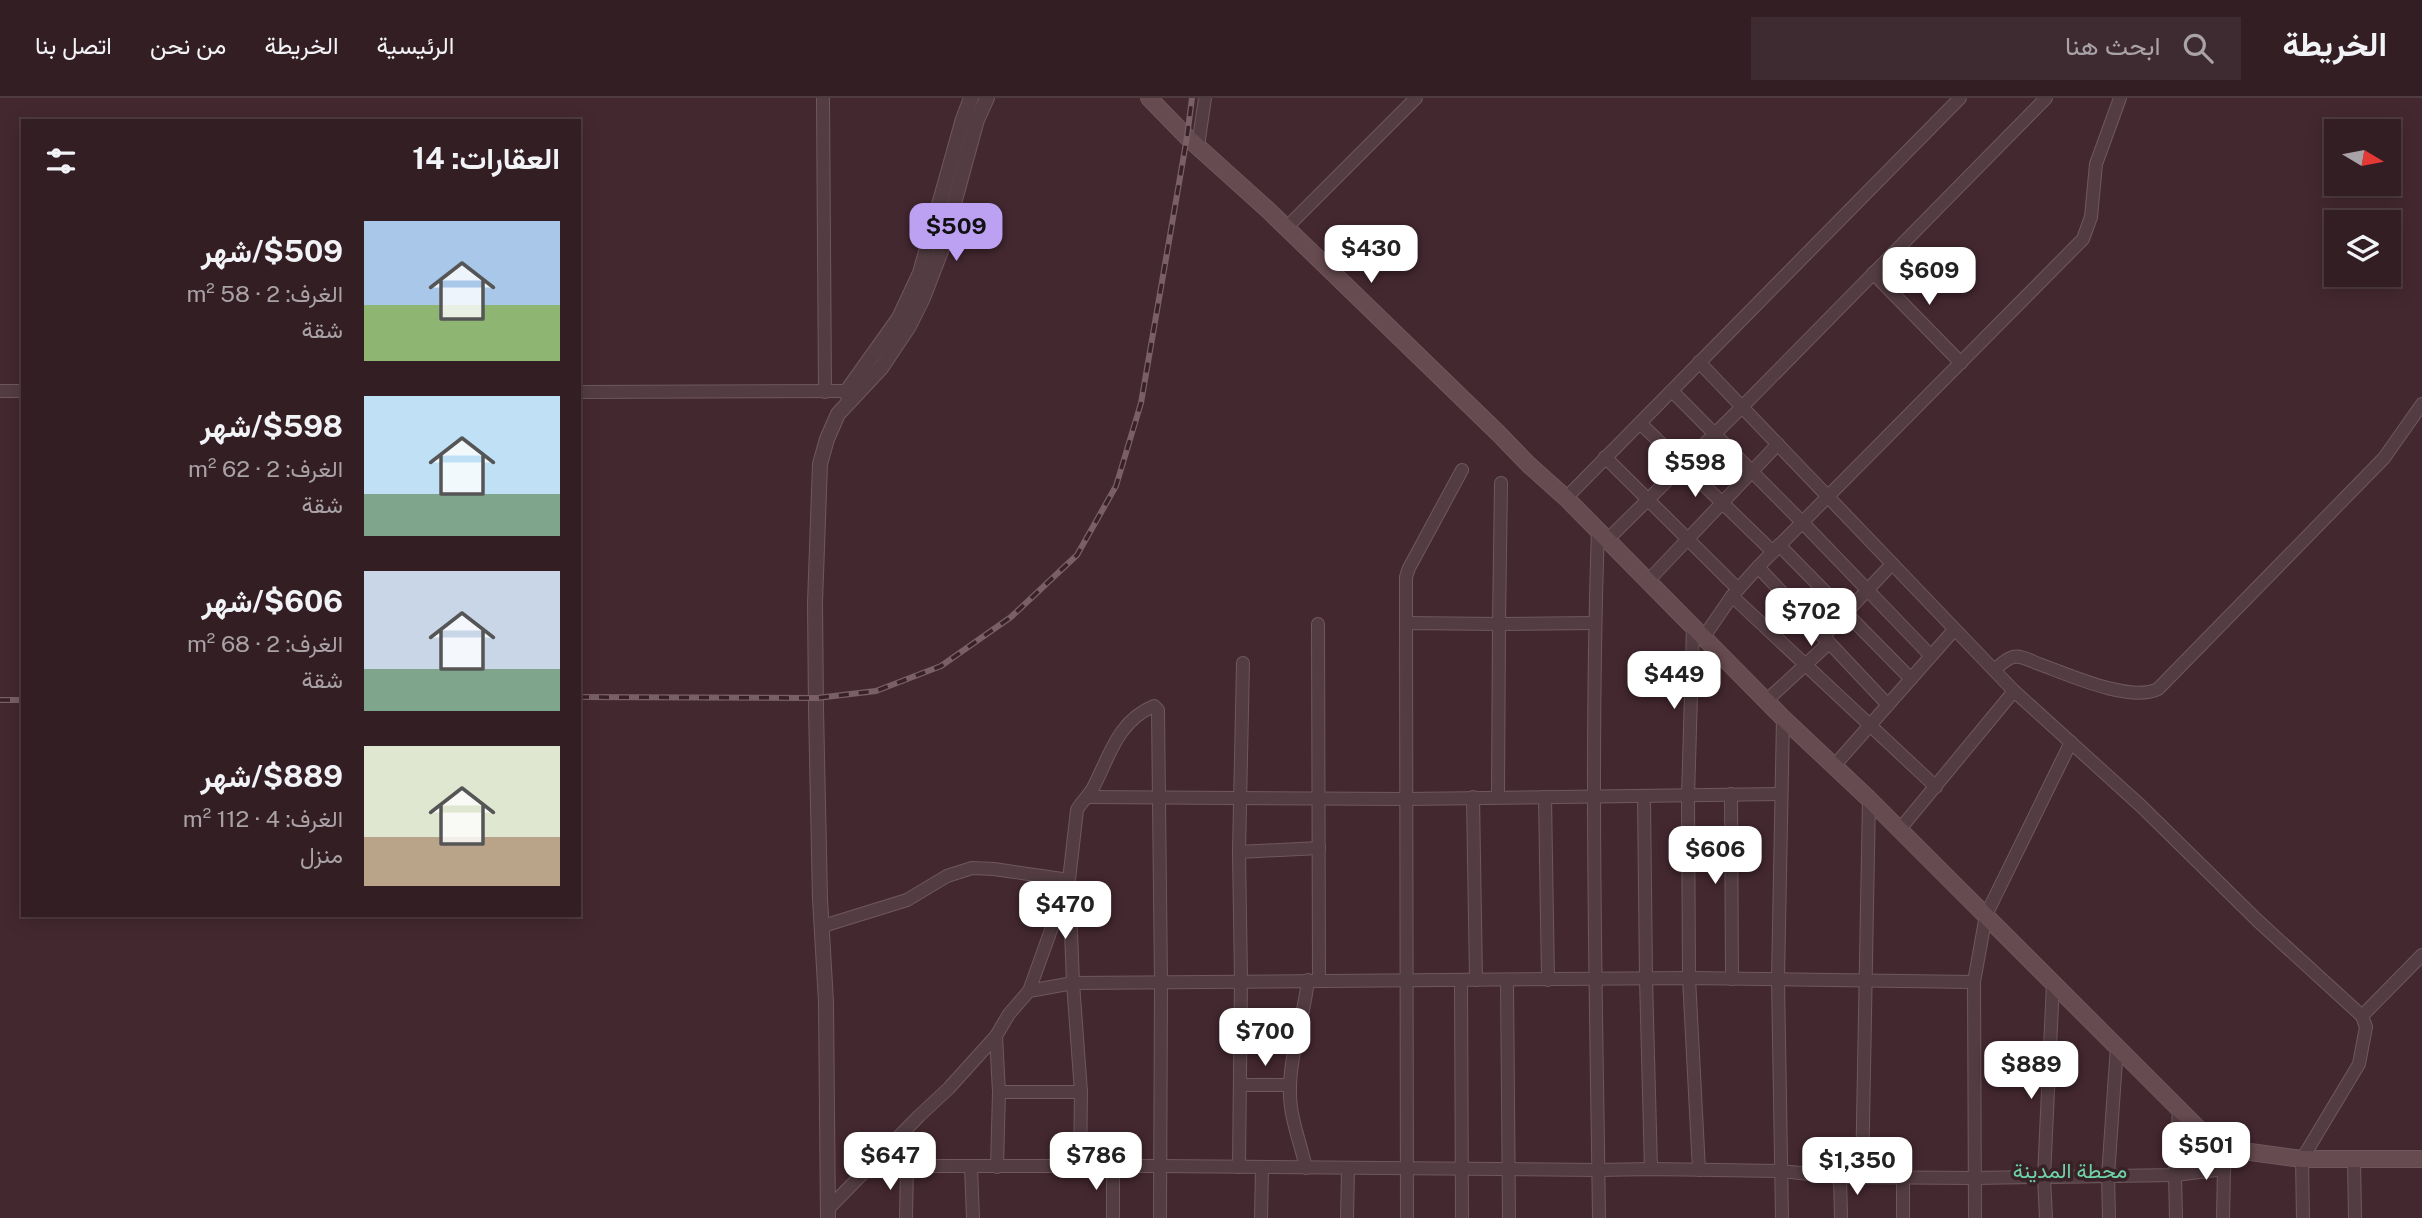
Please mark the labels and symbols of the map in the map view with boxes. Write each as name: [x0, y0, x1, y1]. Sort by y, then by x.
north arrow: [2324, 119, 2401, 196]
pin: $509: [915, 204, 997, 263]
pin: $430: [1330, 226, 1412, 285]
pin: $609: [1888, 248, 1970, 307]
pin: $598: [1654, 440, 1736, 499]
pin: $702: [1770, 588, 1852, 648]
pin: $449: [1633, 652, 1715, 711]
pin: $606: [1674, 826, 1756, 886]
pin: $470: [1024, 882, 1106, 941]
pin: $700: [1224, 1009, 1306, 1068]
pin: $889: [1990, 1042, 2072, 1101]
pin: $501: [2165, 1122, 2247, 1182]
pin: $647: [849, 1132, 931, 1192]
pin: $786: [1055, 1132, 1137, 1192]
pin: $1,350: [1800, 1138, 1914, 1197]
district label: محطة المدينة: [2013, 1158, 2127, 1183]

